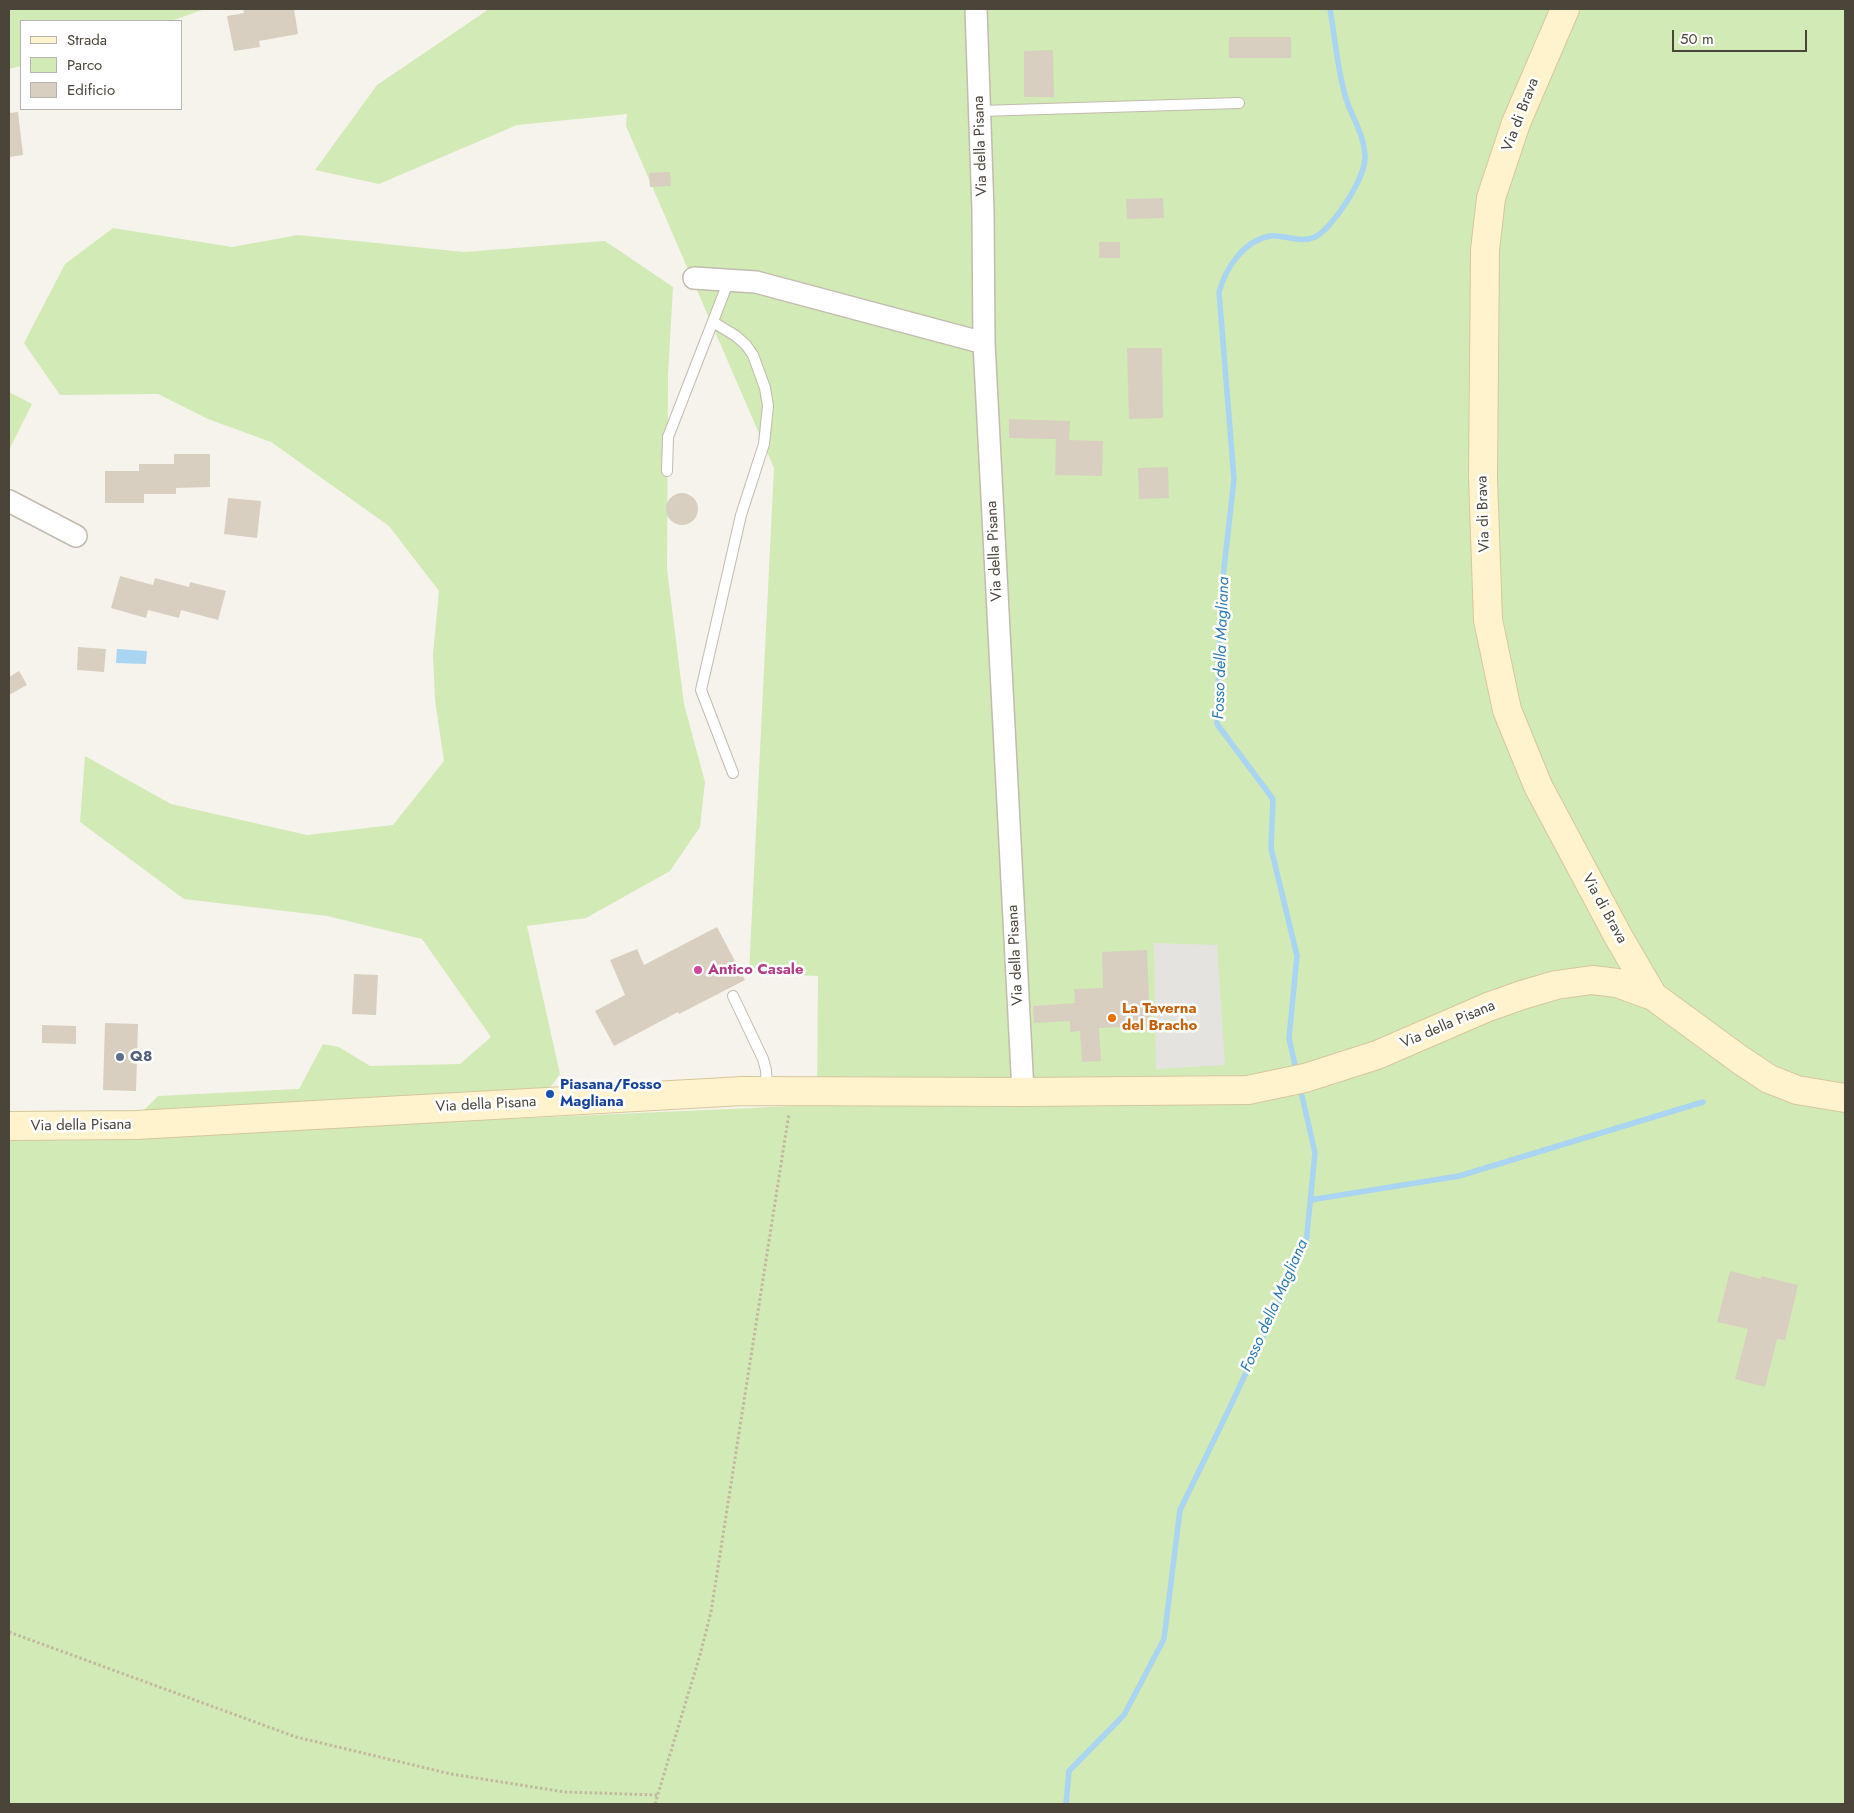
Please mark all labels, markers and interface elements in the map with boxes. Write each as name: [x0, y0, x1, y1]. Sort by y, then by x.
legend: [20, 20, 182, 110]
scale bar: [1674, 20, 1809, 52]
text: 50 m: [1680, 28, 1714, 50]
text: Strada: [67, 29, 107, 51]
text: Parco: [67, 54, 102, 76]
street label: Via di Brava: [1499, 76, 1543, 154]
text: Edificio: [67, 79, 115, 101]
street label: Via della Pisana: [970, 95, 992, 197]
street label: Via di Brava: [1474, 475, 1494, 553]
street label: Via della Pisana: [983, 500, 1007, 602]
water label: Fosso della Magliana: [1210, 576, 1234, 720]
street label: Via di Brava: [1577, 871, 1631, 947]
street label: Via della Pisana: [1004, 904, 1028, 1006]
place label: Antico Casale: [708, 961, 803, 979]
marker: Antico Casale: [692, 964, 704, 976]
street label: Via della Pisana: [1398, 997, 1498, 1053]
place label: La Taverna del Bracho: [1122, 1000, 1197, 1035]
marker: La Taverna del Bracho: [1106, 1012, 1118, 1024]
place label: Q8: [130, 1048, 152, 1066]
marker: Q8: [114, 1051, 126, 1063]
place label: Piasana/Fosso Magliana: [560, 1076, 662, 1111]
marker: Piasana/Fosso Magliana: [544, 1088, 556, 1100]
street label: Via della Pisana: [435, 1093, 537, 1117]
street label: Via della Pisana: [30, 1116, 132, 1136]
water label: Fosso della Magliana: [1237, 1237, 1313, 1375]

